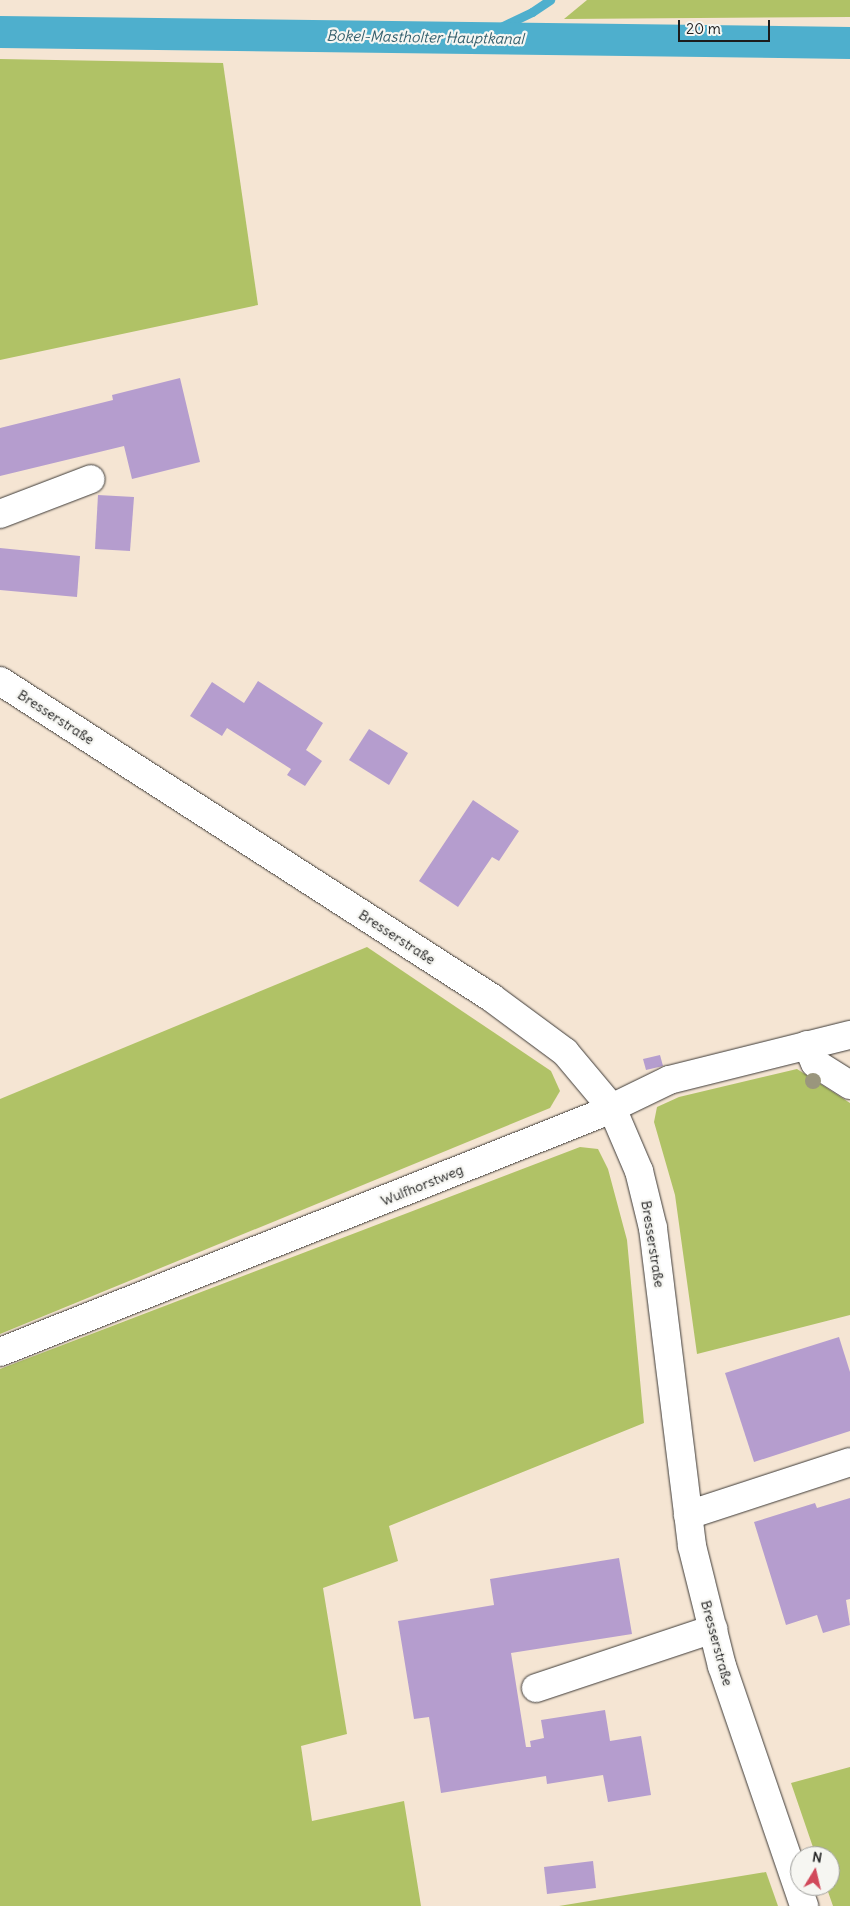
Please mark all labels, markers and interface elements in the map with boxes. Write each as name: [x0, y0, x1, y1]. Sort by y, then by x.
scale bar: [680, 10, 772, 42]
text: 20 m: [686, 19, 721, 38]
water label: Bokel-Mastholter Hauptkanal: [326, 26, 524, 48]
street label: Bresserstraße: [15, 686, 97, 748]
street label: Bresserstraße: [356, 906, 438, 968]
street label: Wulfhorstweg: [378, 1161, 466, 1209]
street label: Bresserstraße: [638, 1199, 668, 1289]
street label: Bresserstraße: [698, 1598, 736, 1688]
north arrow: [790, 1846, 840, 1896]
text: N: [811, 1848, 823, 1867]

